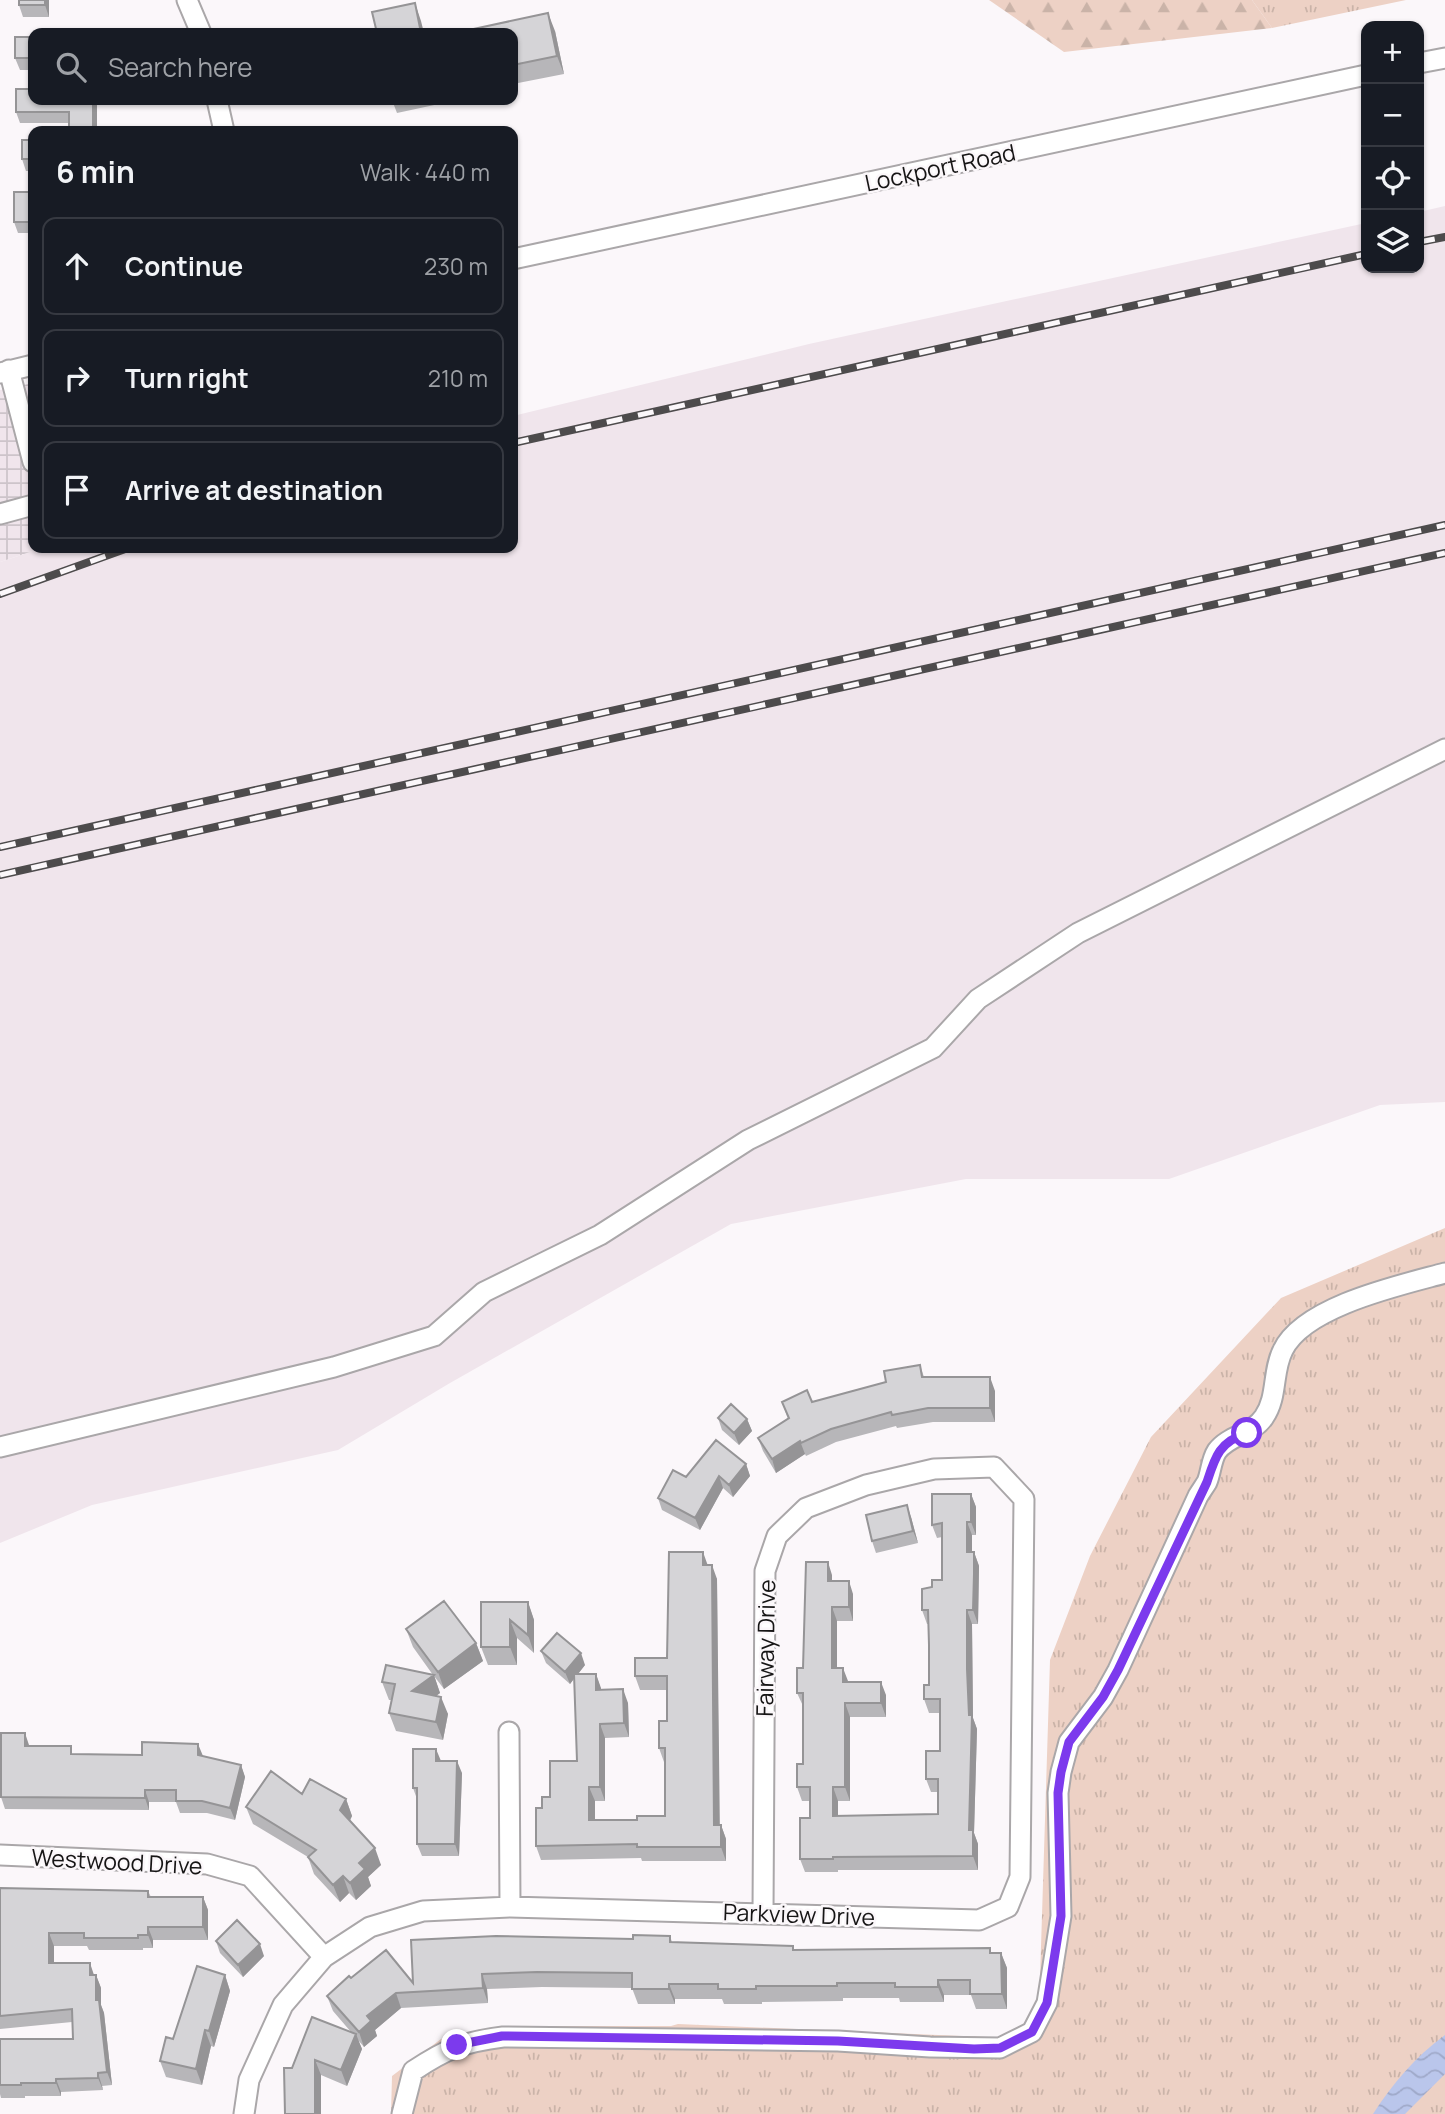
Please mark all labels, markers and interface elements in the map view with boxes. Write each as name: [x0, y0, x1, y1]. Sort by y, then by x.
map controls: [1361, 21, 1424, 273]
button: +: [1361, 21, 1424, 84]
search box: [28, 28, 518, 105]
icon: search: [52, 48, 90, 86]
text: Search here: [108, 49, 253, 85]
button: −: [1361, 84, 1424, 147]
street label: Lockport Road: [862, 135, 1018, 199]
button: locate: [1361, 147, 1424, 210]
text: 6 min: [56, 151, 135, 192]
text: Walk · 440 m: [360, 156, 490, 188]
button: layers: [1361, 210, 1424, 273]
icon: ahead: [58, 247, 96, 285]
text: Continue: [125, 248, 243, 284]
text: 230 m: [424, 250, 488, 282]
icon: right: [58, 359, 96, 397]
text: Turn right: [125, 360, 249, 396]
text: 210 m: [428, 362, 488, 394]
icon: arrive: [58, 471, 96, 509]
text: Arrive at destination: [125, 472, 383, 508]
route start: [1231, 1417, 1262, 1448]
street label: Fairway Drive: [748, 1579, 782, 1717]
street label: Westwood Drive: [31, 1841, 203, 1881]
street label: Parkview Drive: [723, 1895, 875, 1933]
route end: [441, 2029, 472, 2060]

